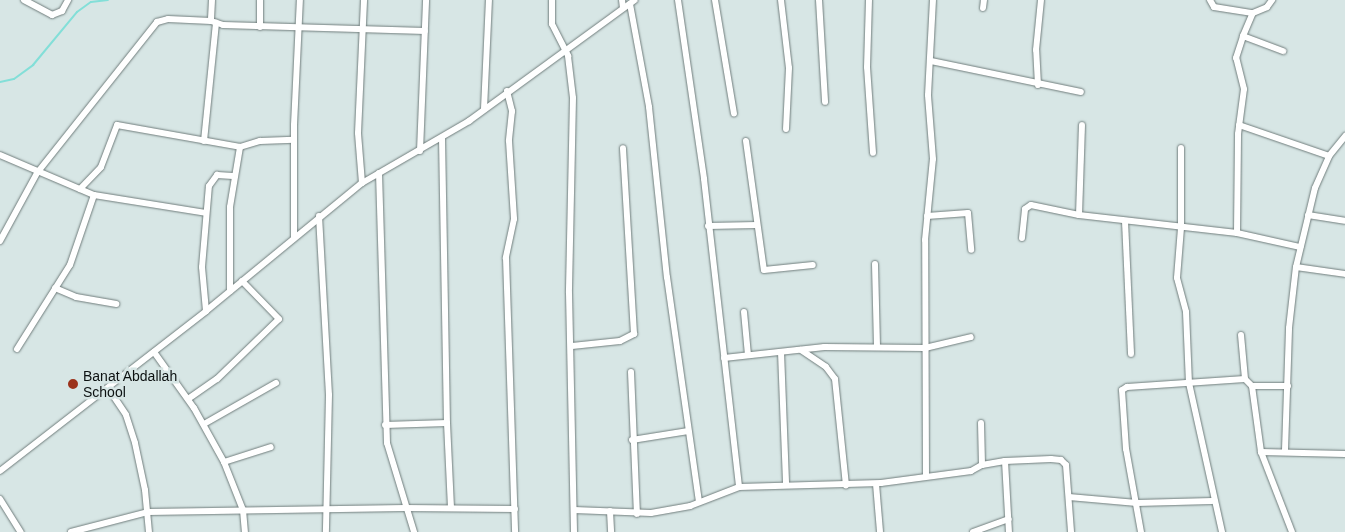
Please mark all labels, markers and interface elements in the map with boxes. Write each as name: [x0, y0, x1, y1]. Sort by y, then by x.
place label: Banat Abdallah School: [83, 368, 178, 401]
marker: Banat Abdallah School: [67, 378, 79, 390]

